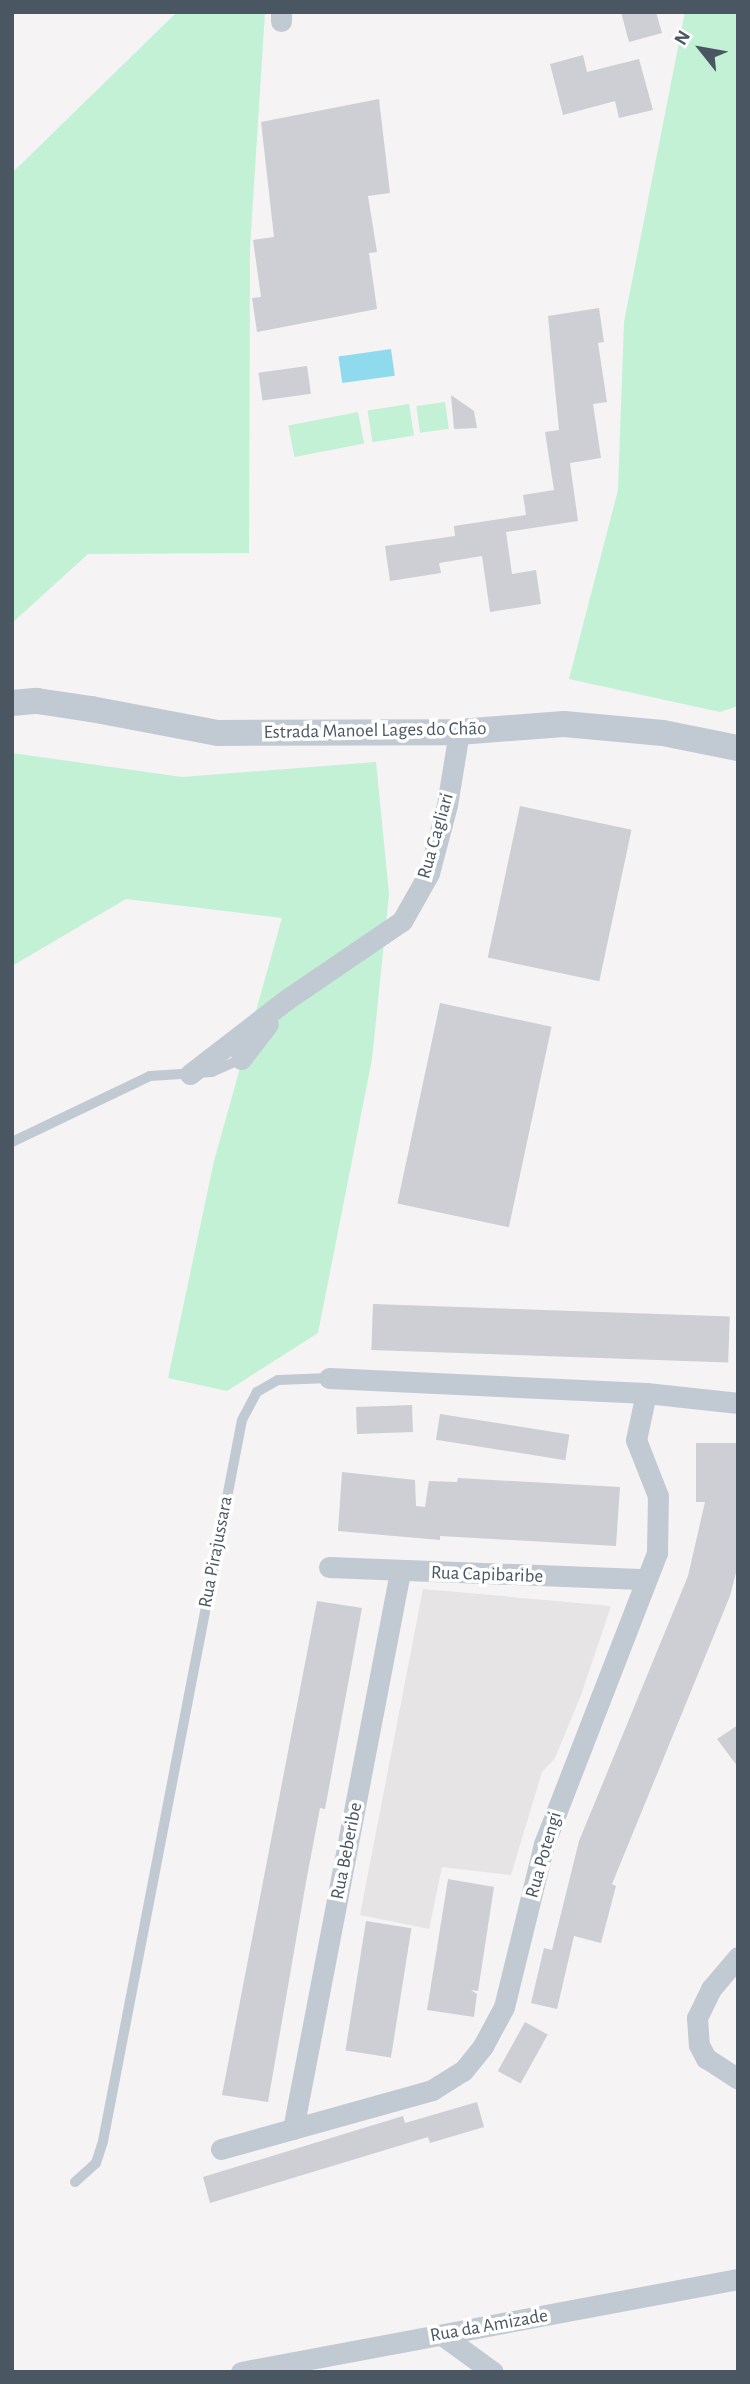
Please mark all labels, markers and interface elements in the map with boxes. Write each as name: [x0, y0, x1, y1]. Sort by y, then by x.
north arrow: [666, 14, 736, 84]
text: N: [671, 27, 694, 48]
street label: Estrada Manoel Lages do Chão: [263, 718, 487, 744]
street label: Rua Cagliari: [413, 790, 459, 882]
street label: Rua Pirajussara: [194, 1494, 238, 1610]
street label: Rua Capibaribe: [430, 1562, 544, 1588]
street label: Rua Beberibe: [326, 1801, 368, 1901]
street label: Rua Potengi: [521, 1809, 567, 1901]
street label: Rua da Amizade: [428, 2304, 550, 2348]

